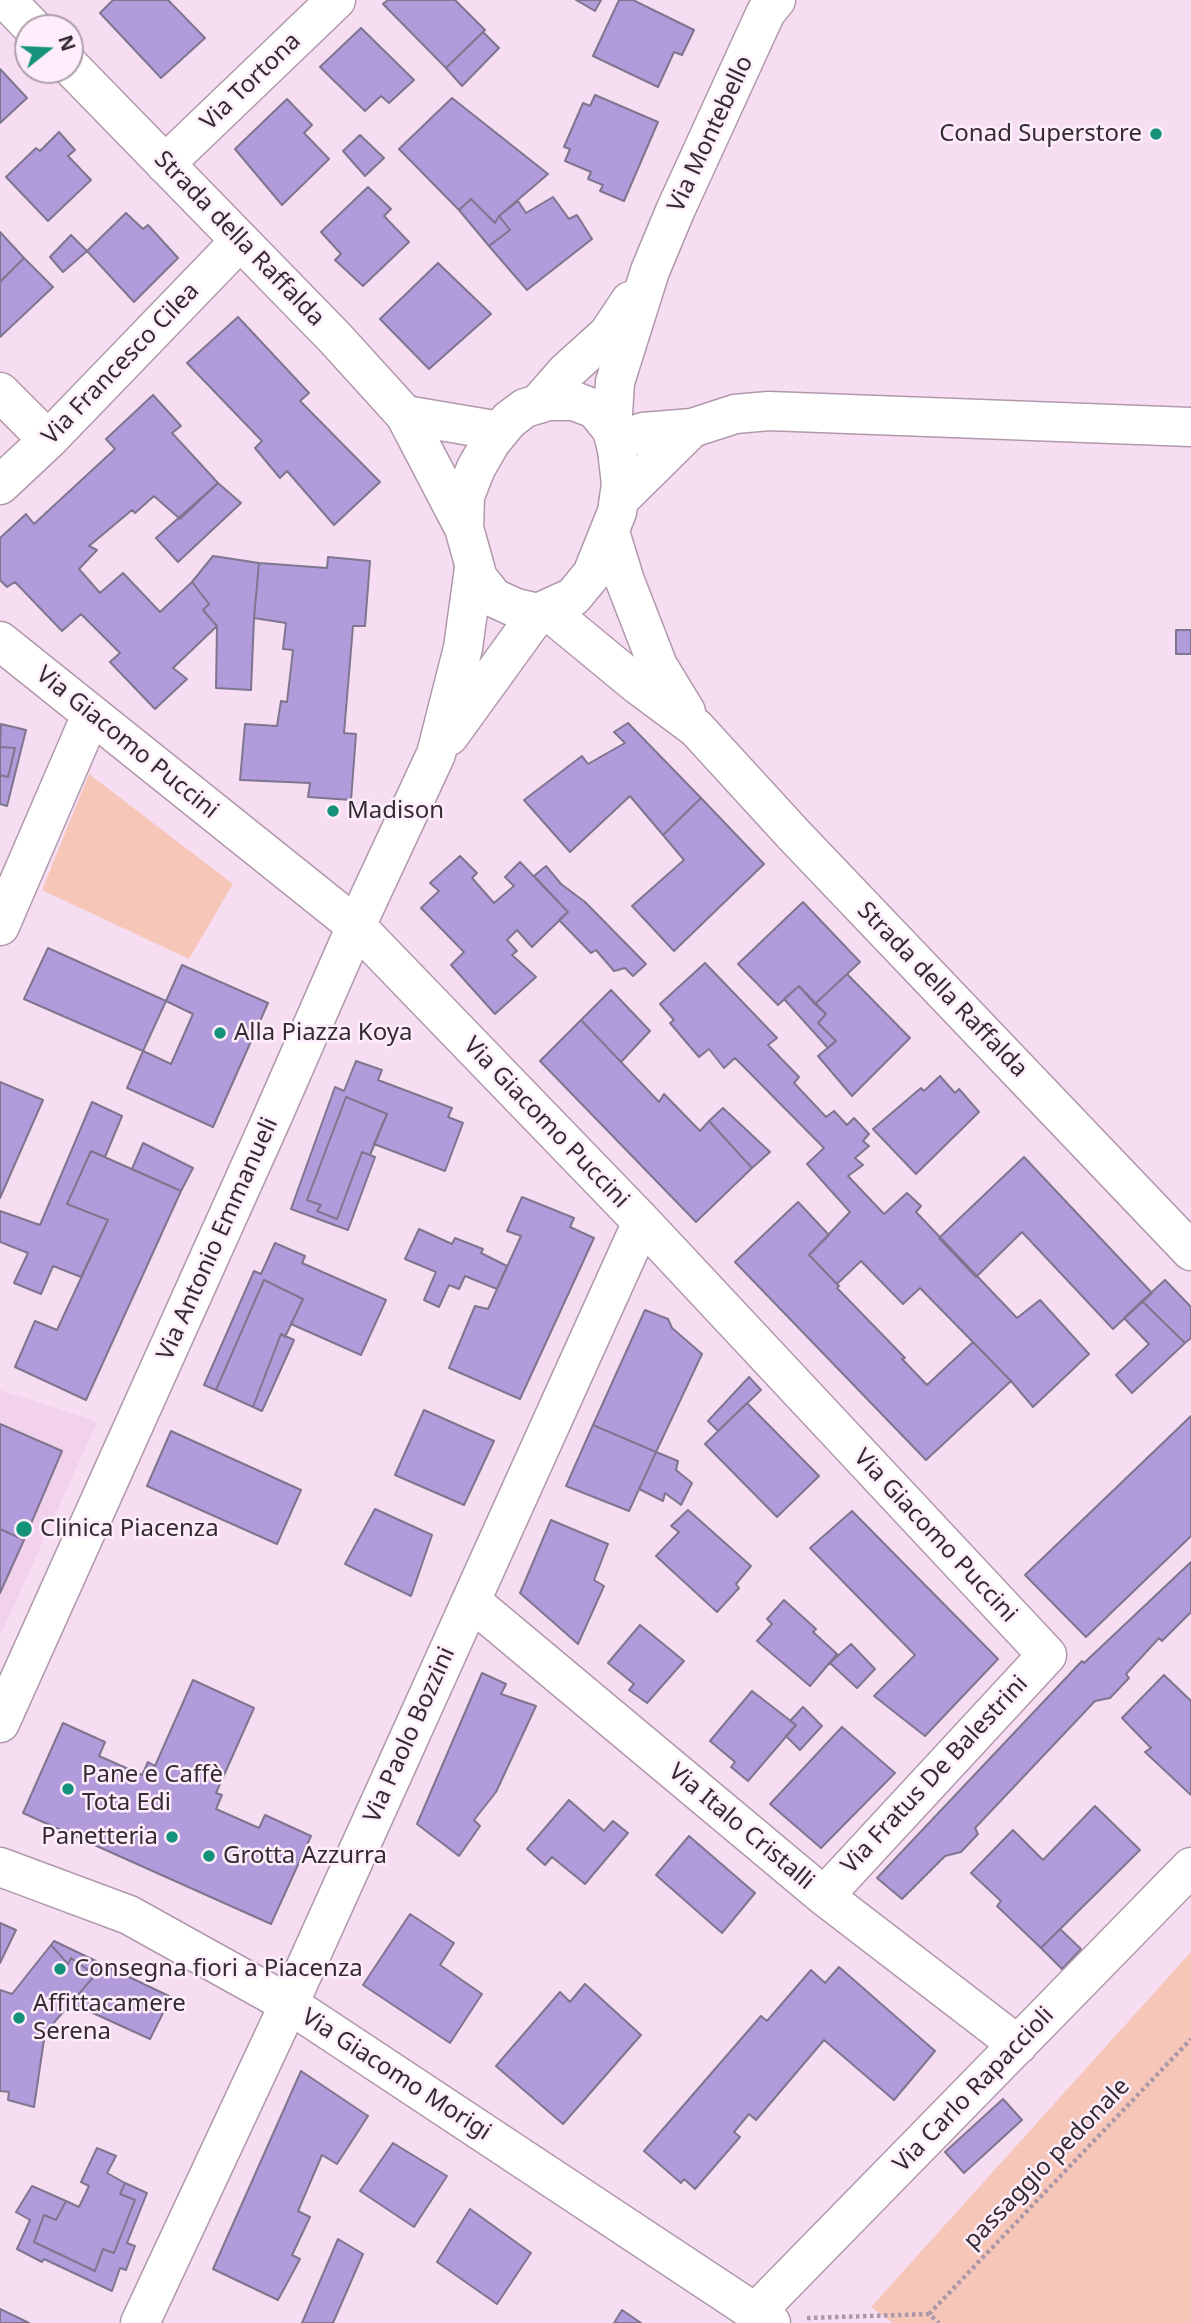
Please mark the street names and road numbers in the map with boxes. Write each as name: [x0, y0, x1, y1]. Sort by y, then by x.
street label: Via Tortona: [195, 27, 307, 137]
street label: Via Montebello: [662, 51, 760, 217]
street label: Strada della Raffalda: [148, 145, 330, 333]
street label: Via Francesco Cilea: [36, 277, 206, 451]
street label: Via Giacomo Puccini: [30, 661, 224, 825]
street label: Strada della Raffalda: [851, 896, 1033, 1084]
street label: Via Giacomo Puccini: [457, 1032, 635, 1214]
street label: Via Antonio Emmanueli: [151, 1113, 285, 1365]
street label: Via Giacomo Puccini: [847, 1443, 1023, 1629]
street label: Via Paolo Bozzini: [358, 1643, 462, 1827]
street label: Via Fratus De Balestrini: [836, 1670, 1034, 1880]
street label: Via Italo Cristalli: [662, 1758, 820, 1896]
street label: Via Carlo Rapaccioli: [888, 2001, 1060, 2179]
street label: Via Giacomo Morigi: [296, 2003, 496, 2147]
street label: passaggio pedonale: [958, 2072, 1136, 2256]

